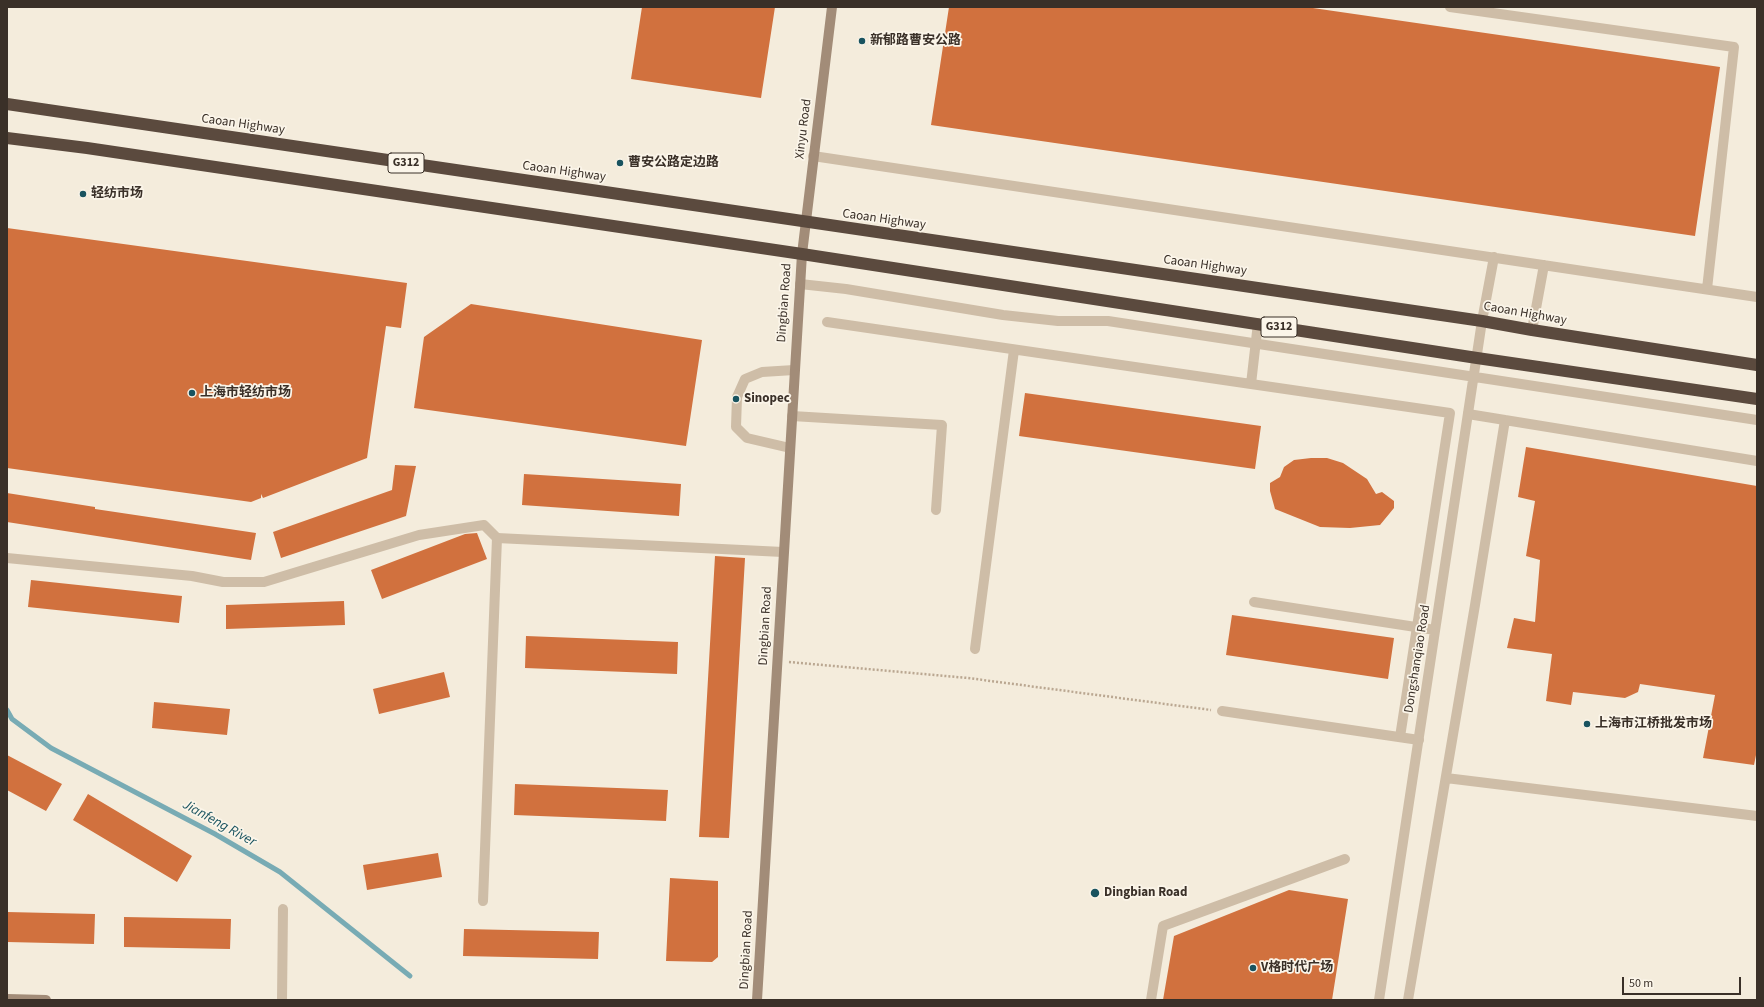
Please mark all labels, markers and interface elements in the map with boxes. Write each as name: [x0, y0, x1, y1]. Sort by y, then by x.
place label: 新郁路曹安公路: [870, 33, 961, 49]
marker: 新郁路曹安公路: [857, 36, 867, 46]
street label: Xinyu Road: [793, 98, 815, 160]
street label: Caoan Highway: [200, 111, 286, 139]
road number: G312: [388, 153, 424, 173]
place label: 曹安公路定边路: [628, 155, 719, 171]
street label: Caoan Highway: [521, 158, 607, 186]
marker: 曹安公路定边路: [615, 158, 625, 168]
place label: 轻纺市场: [91, 186, 143, 202]
marker: 轻纺市场: [78, 189, 88, 199]
street label: Caoan Highway: [841, 206, 927, 234]
street label: Caoan Highway: [1162, 252, 1248, 280]
street label: Dingbian Road: [774, 263, 796, 343]
street label: Caoan Highway: [1482, 299, 1568, 329]
road number: G312: [1261, 317, 1297, 337]
place label: 上海市轻纺市场: [200, 385, 291, 401]
marker: 上海市轻纺市场: [187, 388, 197, 398]
place label: Sinopec: [744, 391, 790, 407]
marker: Sinopec: [731, 394, 741, 404]
street label: Dingbian Road: [756, 586, 776, 666]
street label: Dongshanqiao Road: [1402, 604, 1434, 714]
place label: 上海市江桥批发市场: [1595, 716, 1712, 732]
marker: 上海市江桥批发市场: [1582, 719, 1592, 729]
water label: Jianfeng River: [179, 797, 259, 851]
place label: Dingbian Road: [1104, 885, 1187, 901]
marker: Dingbian Road: [1089, 887, 1101, 899]
street label: Dingbian Road: [737, 910, 757, 990]
place label: V格时代广场: [1261, 960, 1333, 976]
marker: V格时代广场: [1248, 963, 1258, 973]
scale bar: [1624, 969, 1743, 995]
text: 50 m: [1629, 975, 1653, 992]

